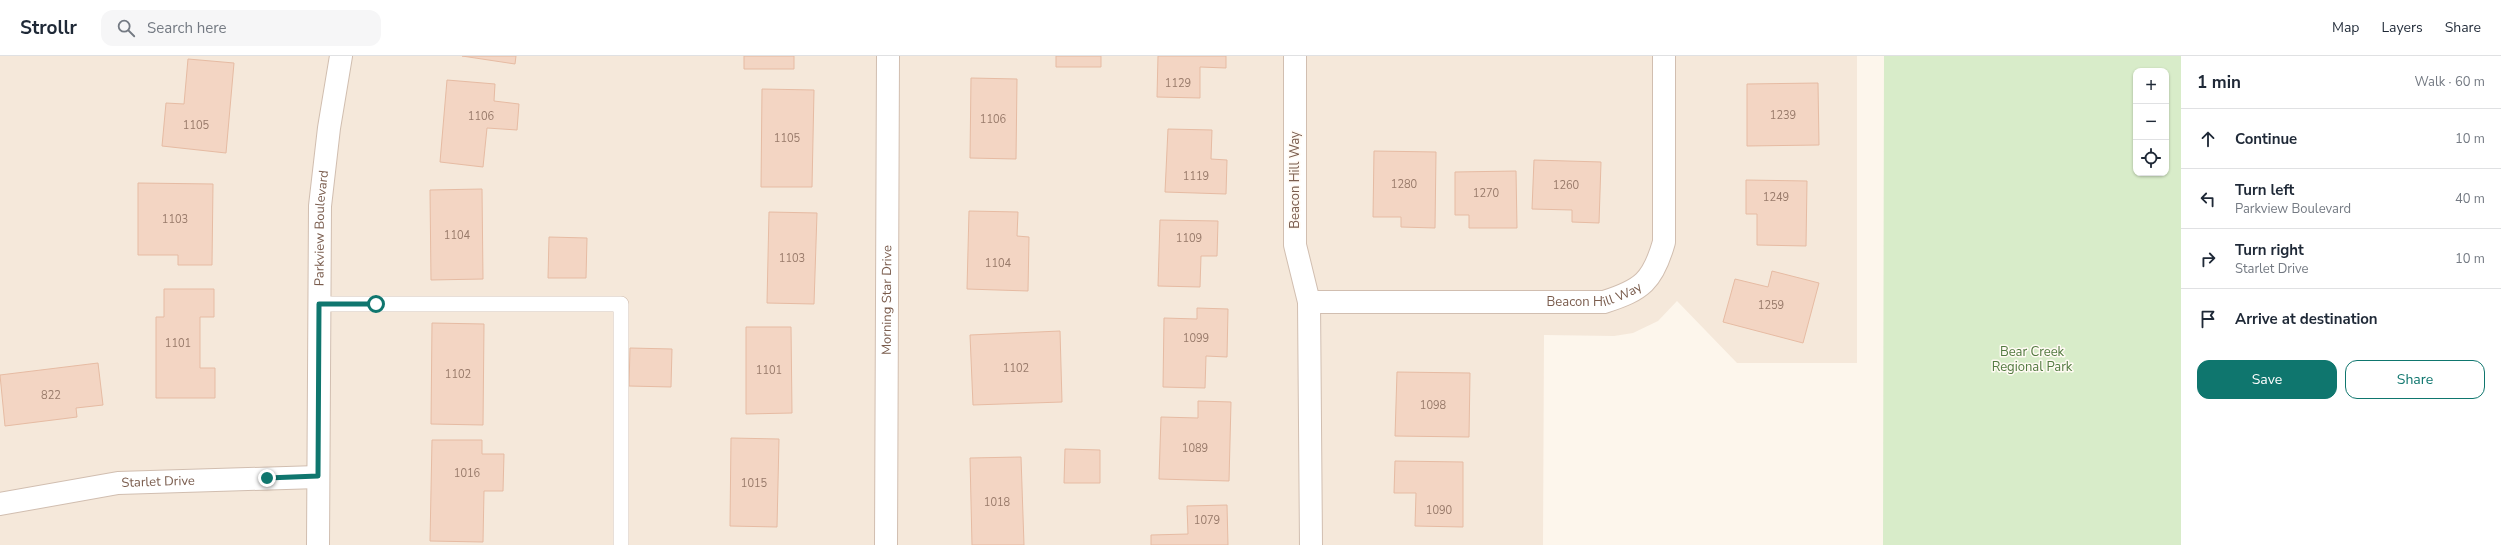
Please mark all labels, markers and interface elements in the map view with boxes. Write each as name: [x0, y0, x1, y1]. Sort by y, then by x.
search box: [101, 10, 381, 46]
text: Strollr: [20, 15, 77, 41]
icon: search: [115, 17, 137, 39]
text: Search here: [147, 18, 227, 38]
text: Map: [2332, 18, 2359, 37]
text: Layers: [2381, 18, 2423, 37]
text: Share: [2445, 18, 2481, 37]
map controls: [2133, 68, 2169, 176]
button: +: [2133, 68, 2169, 104]
text: 1 min: [2197, 71, 2241, 94]
text: Walk · 60 m: [2414, 73, 2485, 91]
house number: 1129: [1165, 76, 1191, 91]
button: −: [2133, 104, 2169, 140]
house number: 1239: [1770, 108, 1796, 123]
house number: 1106: [468, 109, 495, 124]
house number: 1106: [980, 112, 1007, 127]
house number: 1105: [183, 118, 210, 133]
icon: ahead: [2197, 128, 2219, 150]
text: Continue: [2235, 129, 2297, 149]
text: 10 m: [2455, 130, 2485, 148]
house number: 1105: [774, 131, 801, 146]
street label: Beacon Hill Way: [1286, 131, 1304, 229]
button: locate: [2133, 140, 2169, 176]
street label: Parkview Boulevard: [311, 169, 333, 286]
house number: 1119: [1183, 169, 1209, 184]
house number: 1280: [1391, 177, 1418, 192]
house number: 1260: [1553, 178, 1580, 193]
text: Turn left: [2235, 180, 2294, 200]
house number: 1270: [1473, 186, 1500, 201]
icon: left: [2197, 188, 2219, 210]
house number: 1249: [1763, 190, 1789, 205]
text: 40 m: [2455, 190, 2485, 208]
text: Parkview Boulevard: [2235, 200, 2351, 218]
house number: 1103: [162, 212, 188, 227]
house number: 1104: [444, 228, 471, 243]
house number: 1109: [1176, 231, 1202, 246]
text: Turn right: [2235, 240, 2304, 260]
street label: Morning Star Drive: [878, 245, 896, 355]
icon: right: [2197, 248, 2219, 270]
text: 10 m: [2455, 250, 2485, 268]
house number: 1103: [779, 251, 805, 266]
house number: 1104: [985, 256, 1012, 271]
text: Starlet Drive: [2235, 260, 2308, 278]
street label: Beacon Hill Way: [1547, 278, 1646, 311]
route start: [367, 295, 385, 313]
house number: 1259: [1758, 298, 1784, 313]
icon: arrive: [2197, 308, 2219, 330]
text: Arrive at destination: [2235, 309, 2378, 329]
house number: 1099: [1183, 331, 1209, 346]
house number: 1101: [165, 336, 191, 351]
park label: Bear Creek Regional Park: [1992, 343, 2073, 376]
button: Save: [2197, 360, 2337, 399]
button: Share: [2345, 360, 2485, 399]
house number: 1102: [1003, 361, 1029, 376]
house number: 1101: [756, 363, 782, 378]
house number: 1102: [445, 367, 471, 382]
house number: 822: [41, 388, 61, 403]
house number: 1098: [1420, 398, 1447, 413]
house number: 1089: [1182, 441, 1208, 456]
house number: 1016: [454, 466, 481, 481]
route end: [258, 469, 276, 487]
street label: Starlet Drive: [121, 472, 195, 492]
house number: 1015: [741, 476, 768, 491]
house number: 1018: [984, 495, 1011, 510]
house number: 1090: [1426, 503, 1453, 518]
house number: 1079: [1194, 513, 1220, 528]

